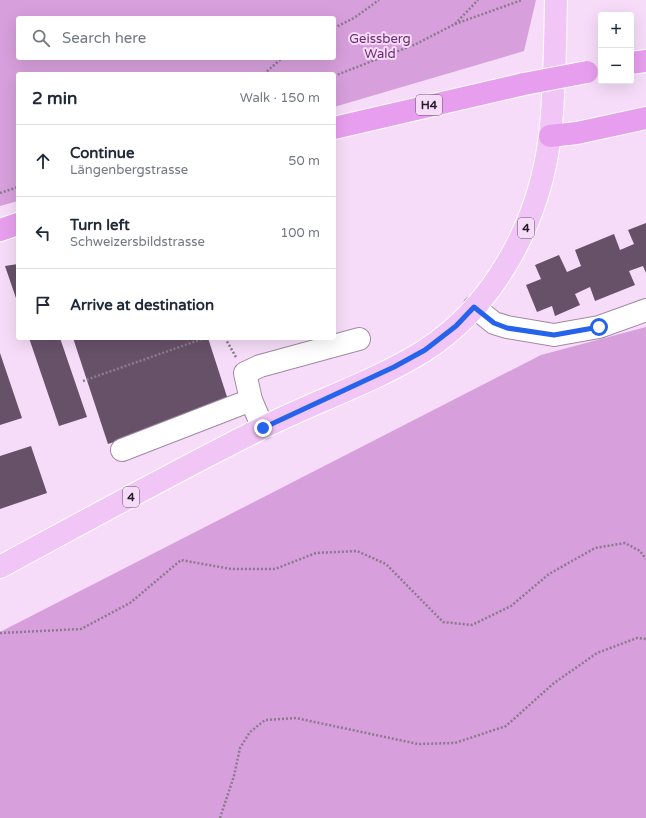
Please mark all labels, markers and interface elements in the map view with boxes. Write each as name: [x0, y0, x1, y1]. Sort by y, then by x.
map controls: [598, 12, 634, 84]
button: +: [598, 12, 634, 48]
search box: [16, 16, 336, 60]
icon: search: [30, 27, 52, 49]
text: Search here: [62, 29, 146, 47]
park label: Geissberg Wald: [349, 31, 411, 62]
button: −: [598, 48, 634, 84]
text: 2 min: [32, 88, 77, 109]
text: Walk · 150 m: [240, 90, 320, 106]
road number: H4: [416, 95, 442, 115]
text: Continue: [70, 144, 134, 162]
icon: ahead: [32, 150, 54, 172]
text: 50 m: [288, 153, 320, 169]
text: Längenbergstrasse: [70, 162, 188, 178]
text: Turn left: [70, 216, 130, 234]
road number: 4: [518, 218, 534, 238]
icon: left: [32, 222, 54, 244]
text: 100 m: [280, 225, 320, 241]
text: Schweizersbildstrasse: [70, 234, 205, 250]
icon: arrive: [32, 294, 54, 316]
text: Arrive at destination: [70, 296, 214, 314]
route start: [590, 318, 608, 336]
route end: [254, 419, 272, 437]
road number: 4: [123, 487, 139, 507]

